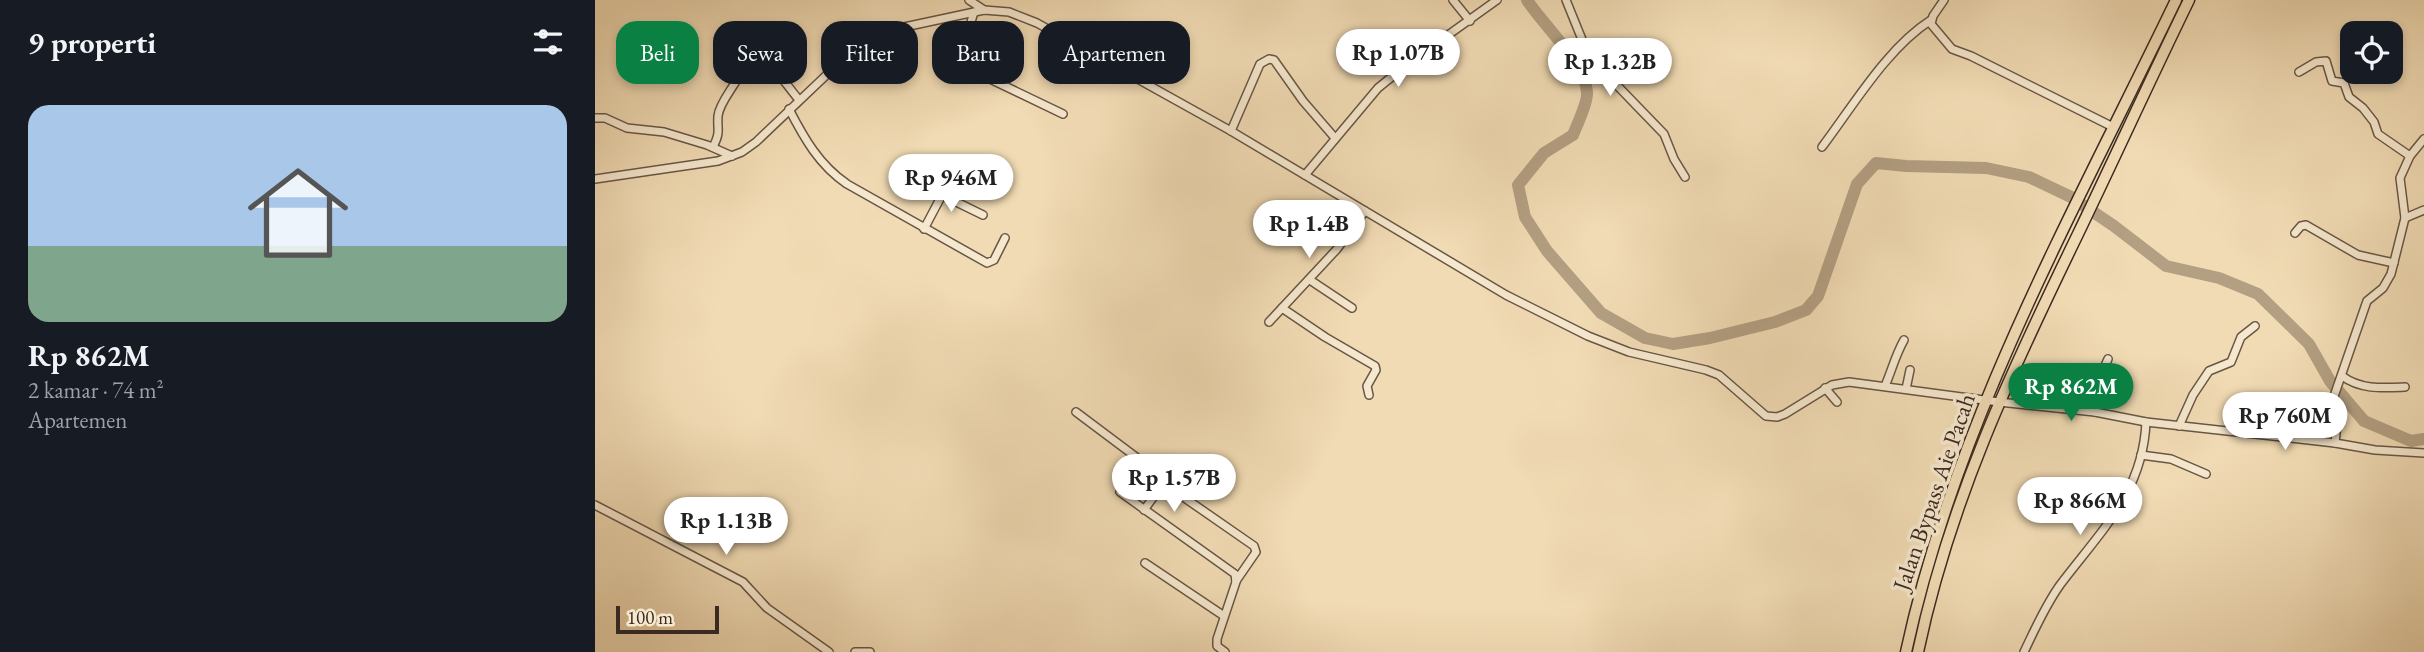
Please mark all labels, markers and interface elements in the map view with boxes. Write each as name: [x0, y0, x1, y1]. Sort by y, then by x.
chip: Beli: [616, 21, 699, 84]
chip: Sewa: [713, 21, 807, 84]
chip: Filter: [821, 21, 918, 84]
chip: Baru: [932, 21, 1024, 84]
chip: Apartemen: [1038, 21, 1190, 84]
map controls: [2340, 21, 2403, 84]
button: locate: [2340, 21, 2403, 84]
text: 9 properti: [28, 23, 156, 62]
icon: filters: [529, 23, 567, 61]
pin: Rp 1.07B: [1326, 29, 1470, 89]
text: Rp 1.07B: [1352, 37, 1444, 67]
pin: Rp 1.32B: [1538, 38, 1682, 98]
text: Rp 1.32B: [1564, 46, 1656, 76]
icon: home: [235, 150, 361, 276]
pin: Rp 946M: [886, 154, 1016, 214]
text: Rp 946M: [904, 162, 998, 192]
pin: Rp 1.4B: [1244, 201, 1374, 260]
text: Rp 1.4B: [1269, 208, 1349, 238]
text: Rp 862M: [28, 336, 150, 375]
pin: Rp 862M: [2006, 364, 2136, 423]
text: Rp 862M: [2024, 371, 2118, 401]
text: 2 kamar · 74 m²: [28, 375, 164, 405]
street label: Jalan Bypass Aie Pacah: [1885, 389, 1982, 596]
pin: Rp 760M: [2220, 392, 2350, 452]
text: Rp 760M: [2238, 400, 2332, 430]
text: Apartemen: [28, 405, 127, 435]
pin: Rp 1.57B: [1102, 454, 1246, 514]
text: Rp 1.57B: [1128, 462, 1220, 492]
pin: Rp 866M: [2015, 477, 2145, 537]
text: Rp 866M: [2033, 485, 2127, 515]
pin: Rp 1.13B: [654, 498, 798, 557]
text: Rp 1.13B: [680, 505, 772, 535]
scale bar: [616, 603, 719, 635]
text: 100 m: [627, 605, 673, 630]

